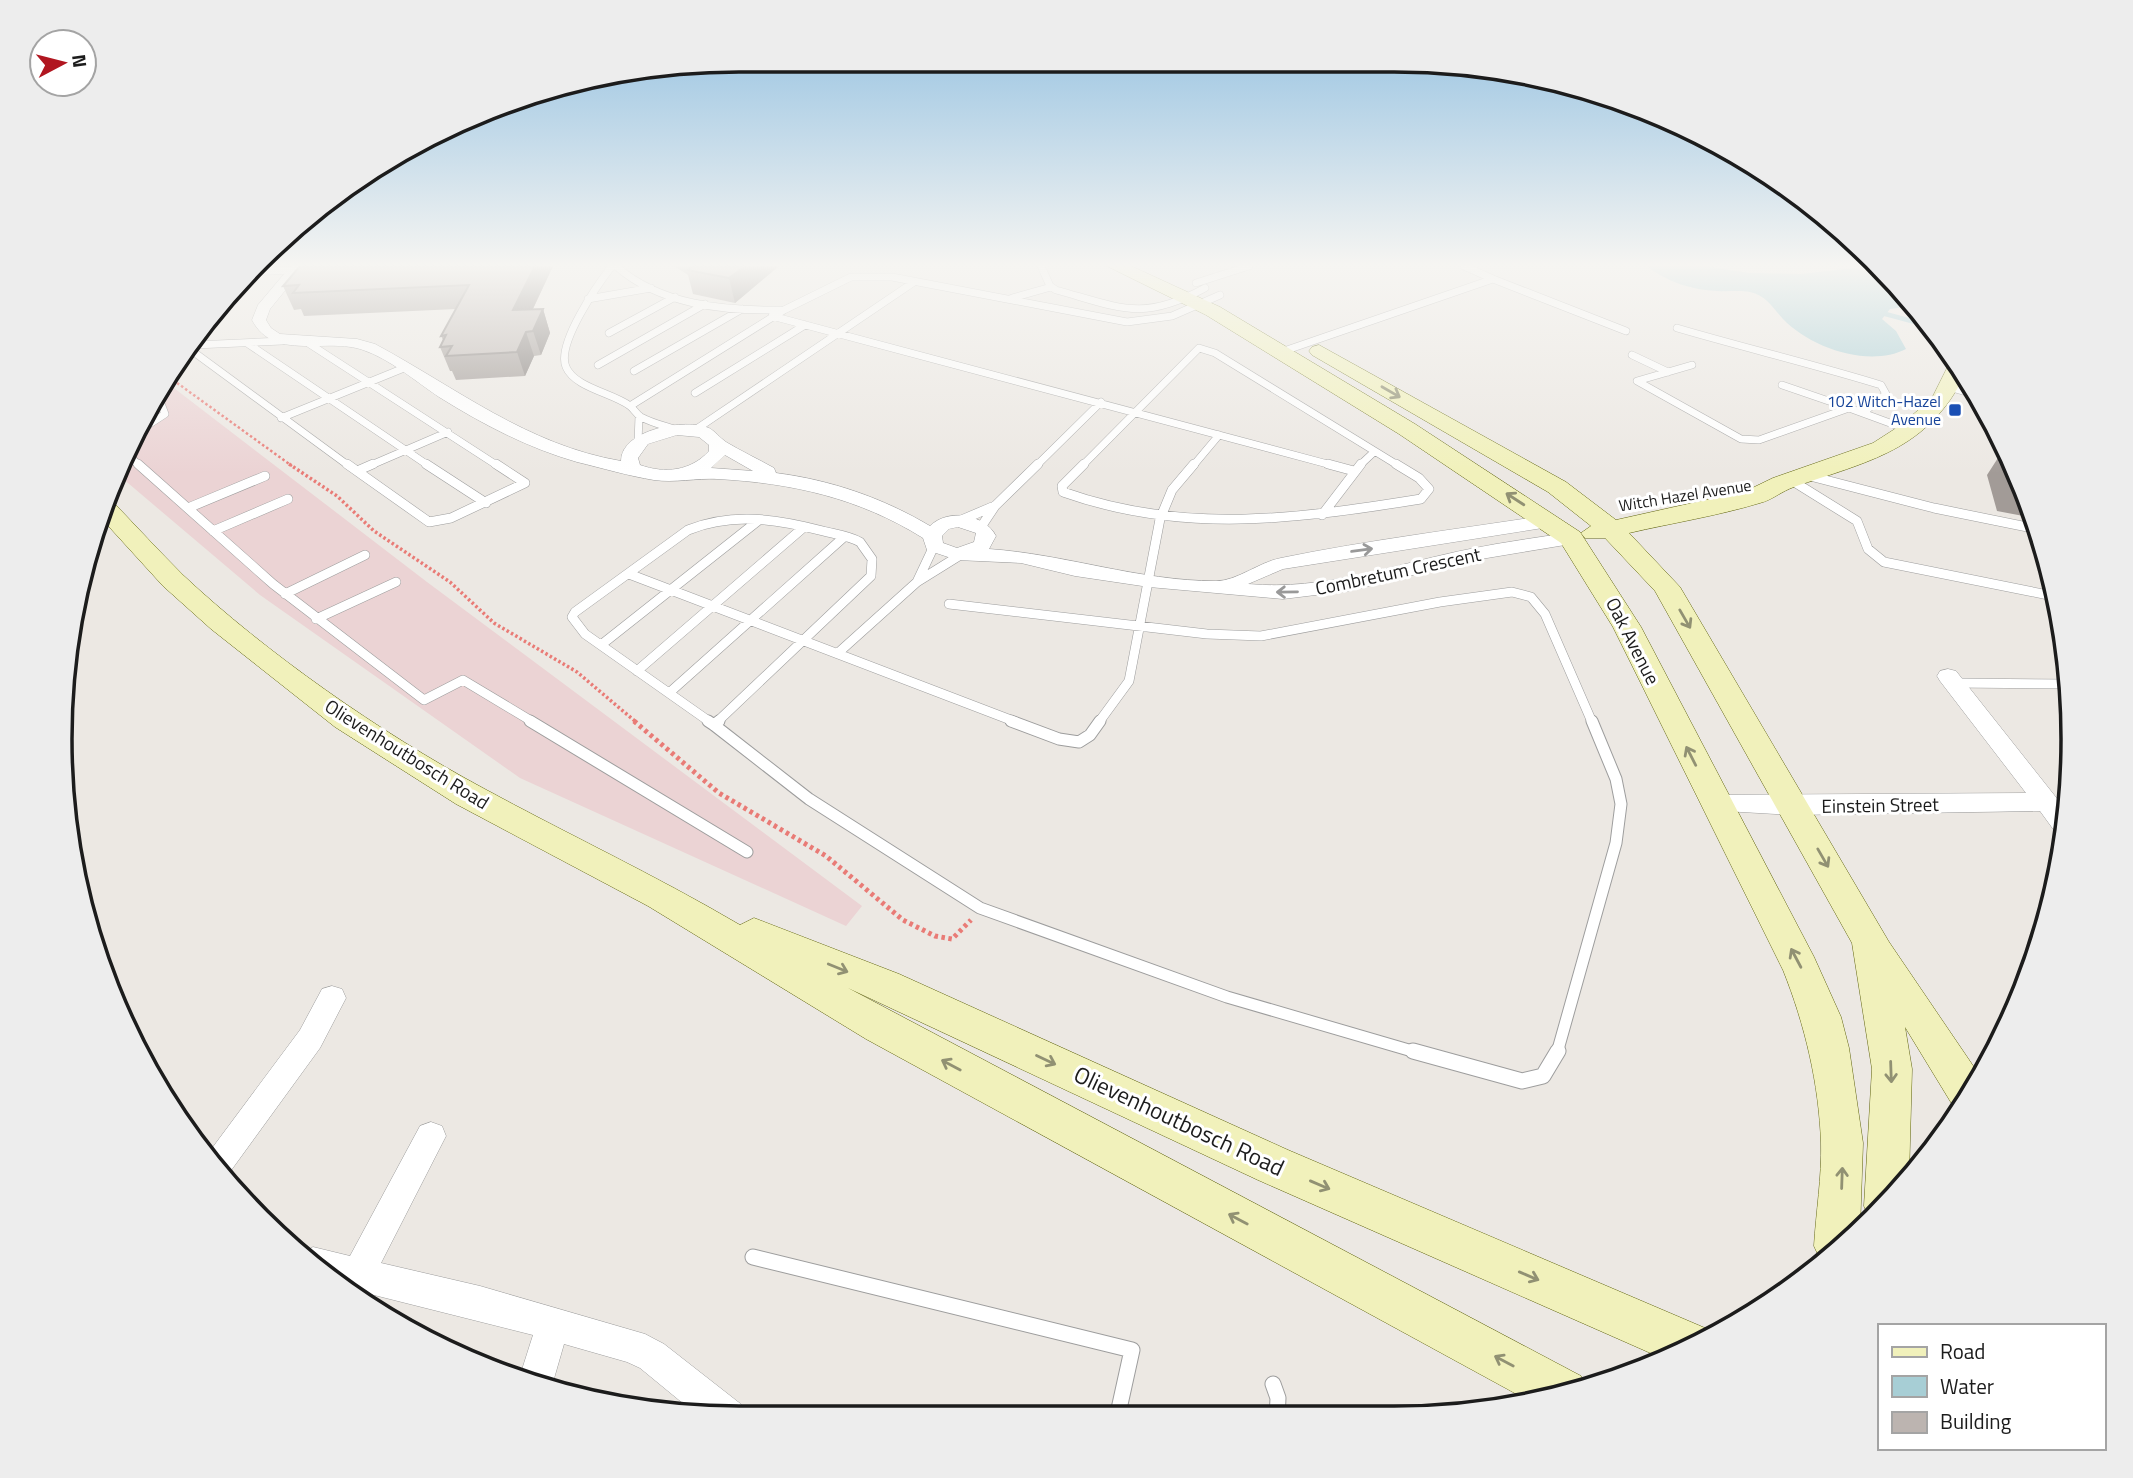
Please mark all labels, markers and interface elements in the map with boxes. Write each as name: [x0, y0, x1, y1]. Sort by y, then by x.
north arrow: [28, 28, 98, 98]
text: N: [65, 53, 96, 69]
one-way arrow: [1381, 385, 1401, 399]
place label: 102 Witch-Hazel Avenue: [1827, 389, 1941, 431]
marker: 102 Witch-Hazel Avenue: [1947, 402, 1963, 418]
street label: Witch Hazel Avenue: [1617, 473, 1753, 517]
one-way arrow: [1506, 491, 1525, 506]
street label: Combretum Crescent: [1312, 539, 1484, 602]
one-way arrow: [1350, 543, 1372, 556]
one-way arrow: [1276, 585, 1299, 599]
street label: Oak Avenue: [1599, 592, 1668, 690]
one-way arrow: [1679, 608, 1692, 629]
street label: Olievenhoutbosch Road: [319, 691, 495, 816]
one-way arrow: [1683, 746, 1697, 767]
street label: Einstein Street: [1821, 789, 1939, 820]
one-way arrow: [1816, 848, 1830, 868]
one-way arrow: [1789, 948, 1802, 969]
one-way arrow: [827, 962, 849, 975]
one-way arrow: [1035, 1054, 1056, 1068]
street label: Olievenhoutbosch Road: [1068, 1056, 1290, 1185]
one-way arrow: [941, 1058, 962, 1072]
one-way arrow: [1884, 1060, 1897, 1083]
one-way arrow: [1835, 1167, 1848, 1190]
one-way arrow: [1309, 1179, 1330, 1192]
one-way arrow: [1228, 1212, 1249, 1225]
one-way arrow: [1517, 1270, 1539, 1283]
legend: [1878, 1324, 2105, 1450]
text: Road: [1940, 1335, 1985, 1367]
one-way arrow: [1494, 1353, 1514, 1367]
text: Water: [1940, 1370, 1994, 1402]
text: Building: [1940, 1405, 2012, 1437]

